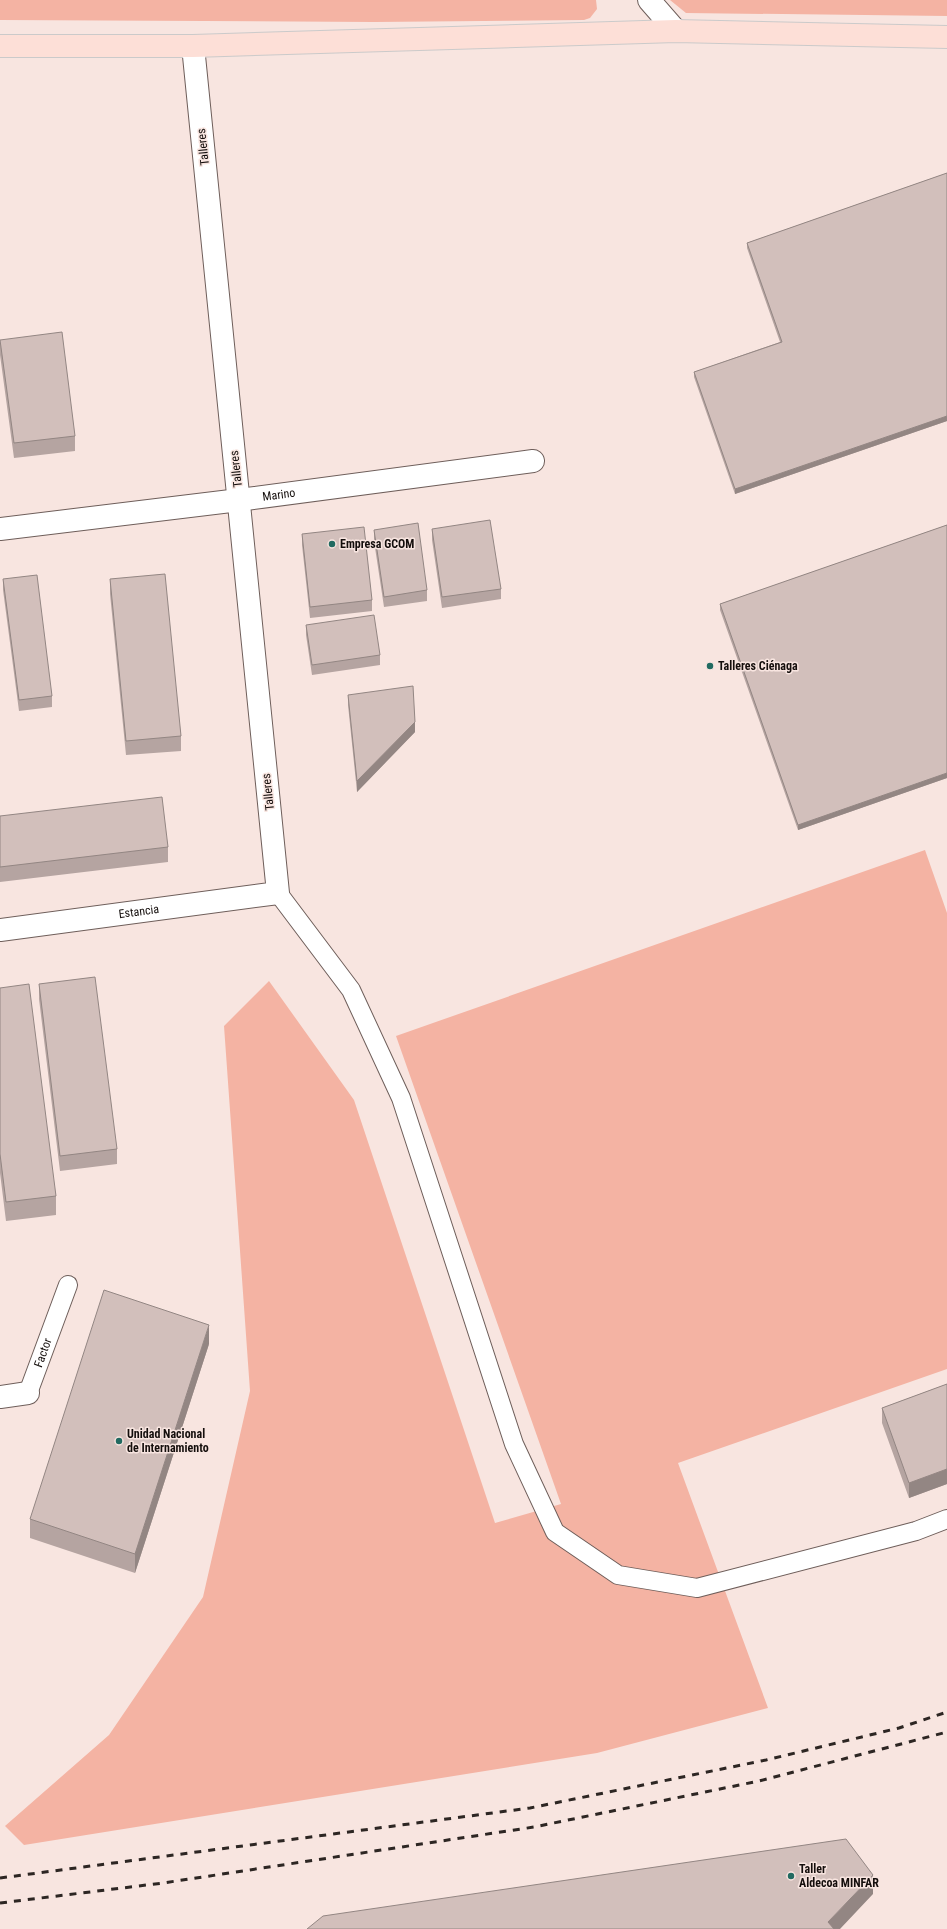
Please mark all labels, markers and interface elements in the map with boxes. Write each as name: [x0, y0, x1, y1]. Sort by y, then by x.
street label: Talleres: [194, 128, 212, 166]
street label: Talleres: [227, 450, 245, 488]
street label: Marino: [262, 486, 296, 504]
place label: Empresa GCOM: [340, 537, 414, 551]
marker: Empresa GCOM: [327, 539, 337, 549]
place label: Talleres Ciénaga: [718, 659, 798, 673]
marker: Talleres Ciénaga: [705, 661, 715, 671]
street label: Talleres: [259, 773, 277, 811]
street label: Estancia: [118, 902, 160, 921]
street label: Factor: [31, 1336, 55, 1369]
place label: Unidad Nacional de Internamiento: [127, 1427, 209, 1455]
marker: Unidad Nacional de Internamiento: [114, 1436, 124, 1446]
place label: Taller Aldecoa MINFAR: [799, 1862, 879, 1890]
marker: Taller Aldecoa MINFAR: [786, 1871, 796, 1881]

